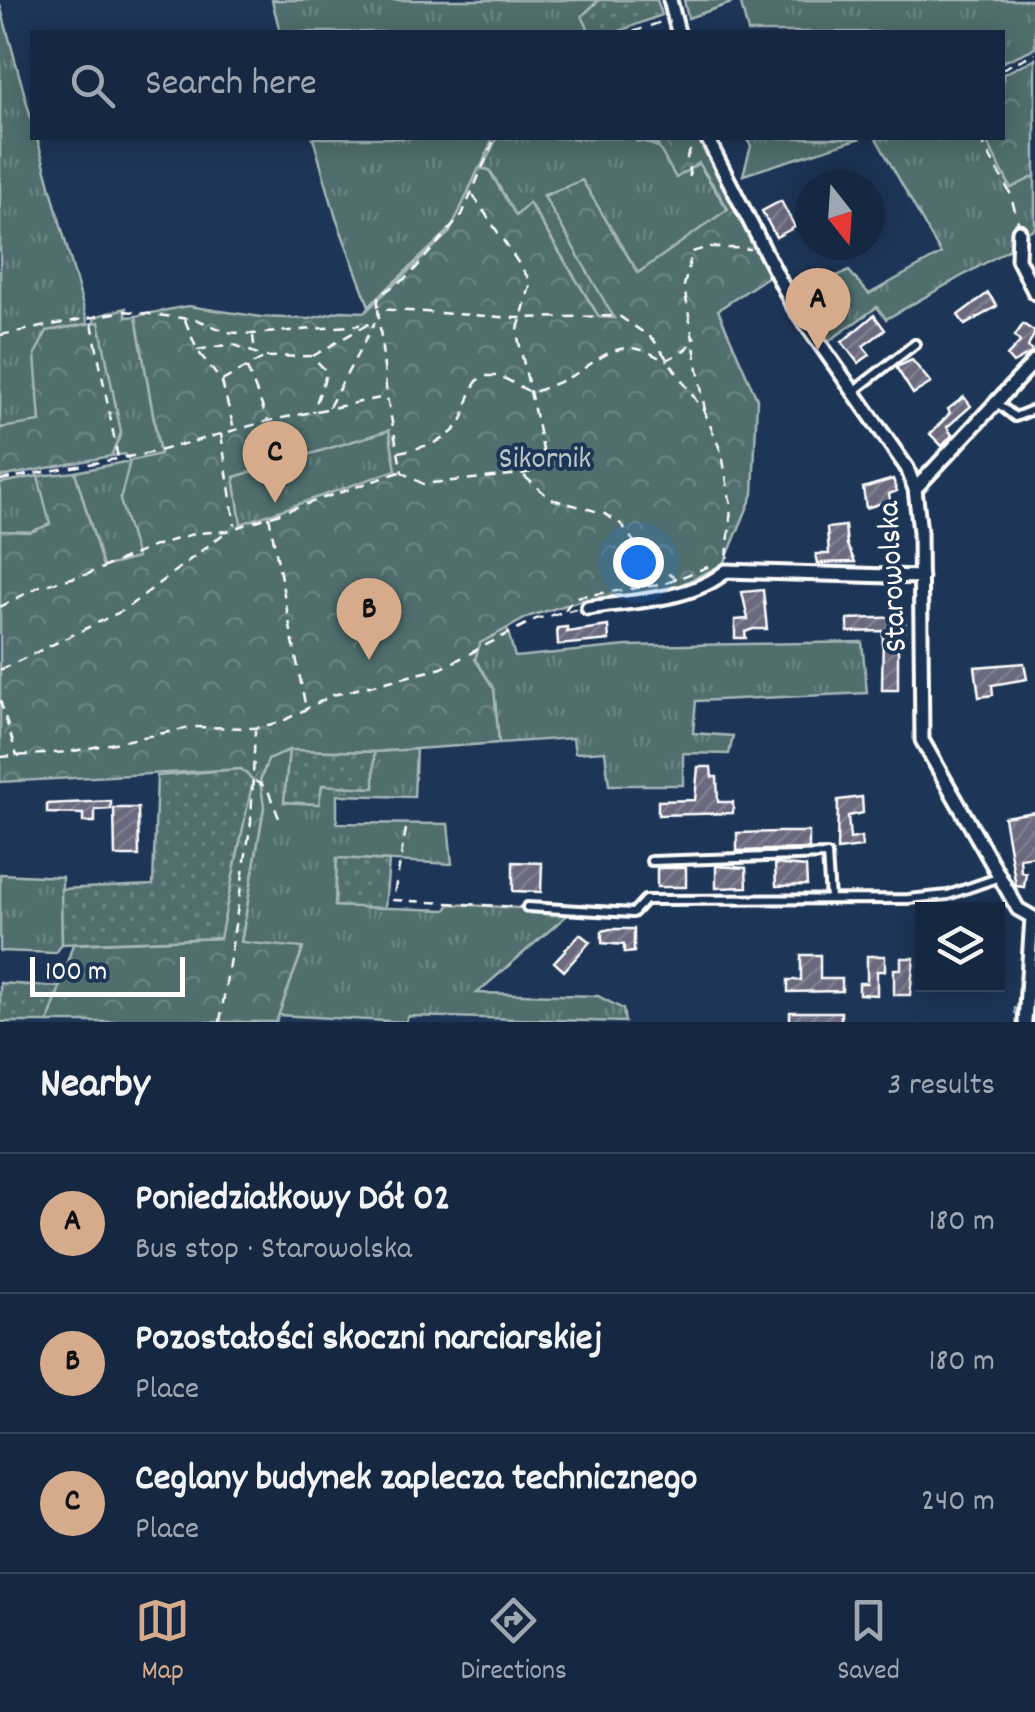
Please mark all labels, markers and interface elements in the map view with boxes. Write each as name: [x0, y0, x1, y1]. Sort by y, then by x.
search box: [30, 30, 1005, 140]
icon: search: [65, 58, 120, 113]
text: Search here: [145, 58, 317, 113]
north arrow: [795, 170, 885, 260]
pin: A: [786, 268, 850, 350]
pin: C: [242, 420, 308, 503]
park label: Sikornik: [499, 438, 591, 484]
street label: Starowolska: [868, 499, 922, 653]
your location: [613, 537, 664, 588]
pin: B: [336, 578, 402, 660]
map controls: [915, 902, 1005, 992]
button: layers: [915, 902, 1005, 992]
scale bar: [30, 952, 185, 996]
text: 100 m: [45, 954, 107, 994]
text: Nearby: [40, 1057, 150, 1117]
text: 3 results: [887, 1064, 995, 1110]
text: Poniedziałkowy Dół 02: [135, 1173, 450, 1228]
text: A: [64, 1200, 81, 1246]
text: 180 m: [928, 1200, 995, 1246]
text: Bus stop · Starowolska: [135, 1228, 412, 1274]
text: Pozostałości skoczni narciarskiej: [135, 1313, 602, 1368]
text: B: [65, 1340, 80, 1386]
text: 180 m: [928, 1340, 995, 1386]
text: Place: [135, 1368, 199, 1414]
text: Ceglany budynek zaplecza technicznego: [135, 1453, 698, 1508]
text: C: [65, 1480, 80, 1526]
text: 240 m: [921, 1480, 995, 1526]
text: Place: [135, 1508, 199, 1554]
tab: Map: [135, 1593, 190, 1693]
tab: Directions: [461, 1593, 567, 1693]
tab: Saved: [837, 1593, 900, 1693]

